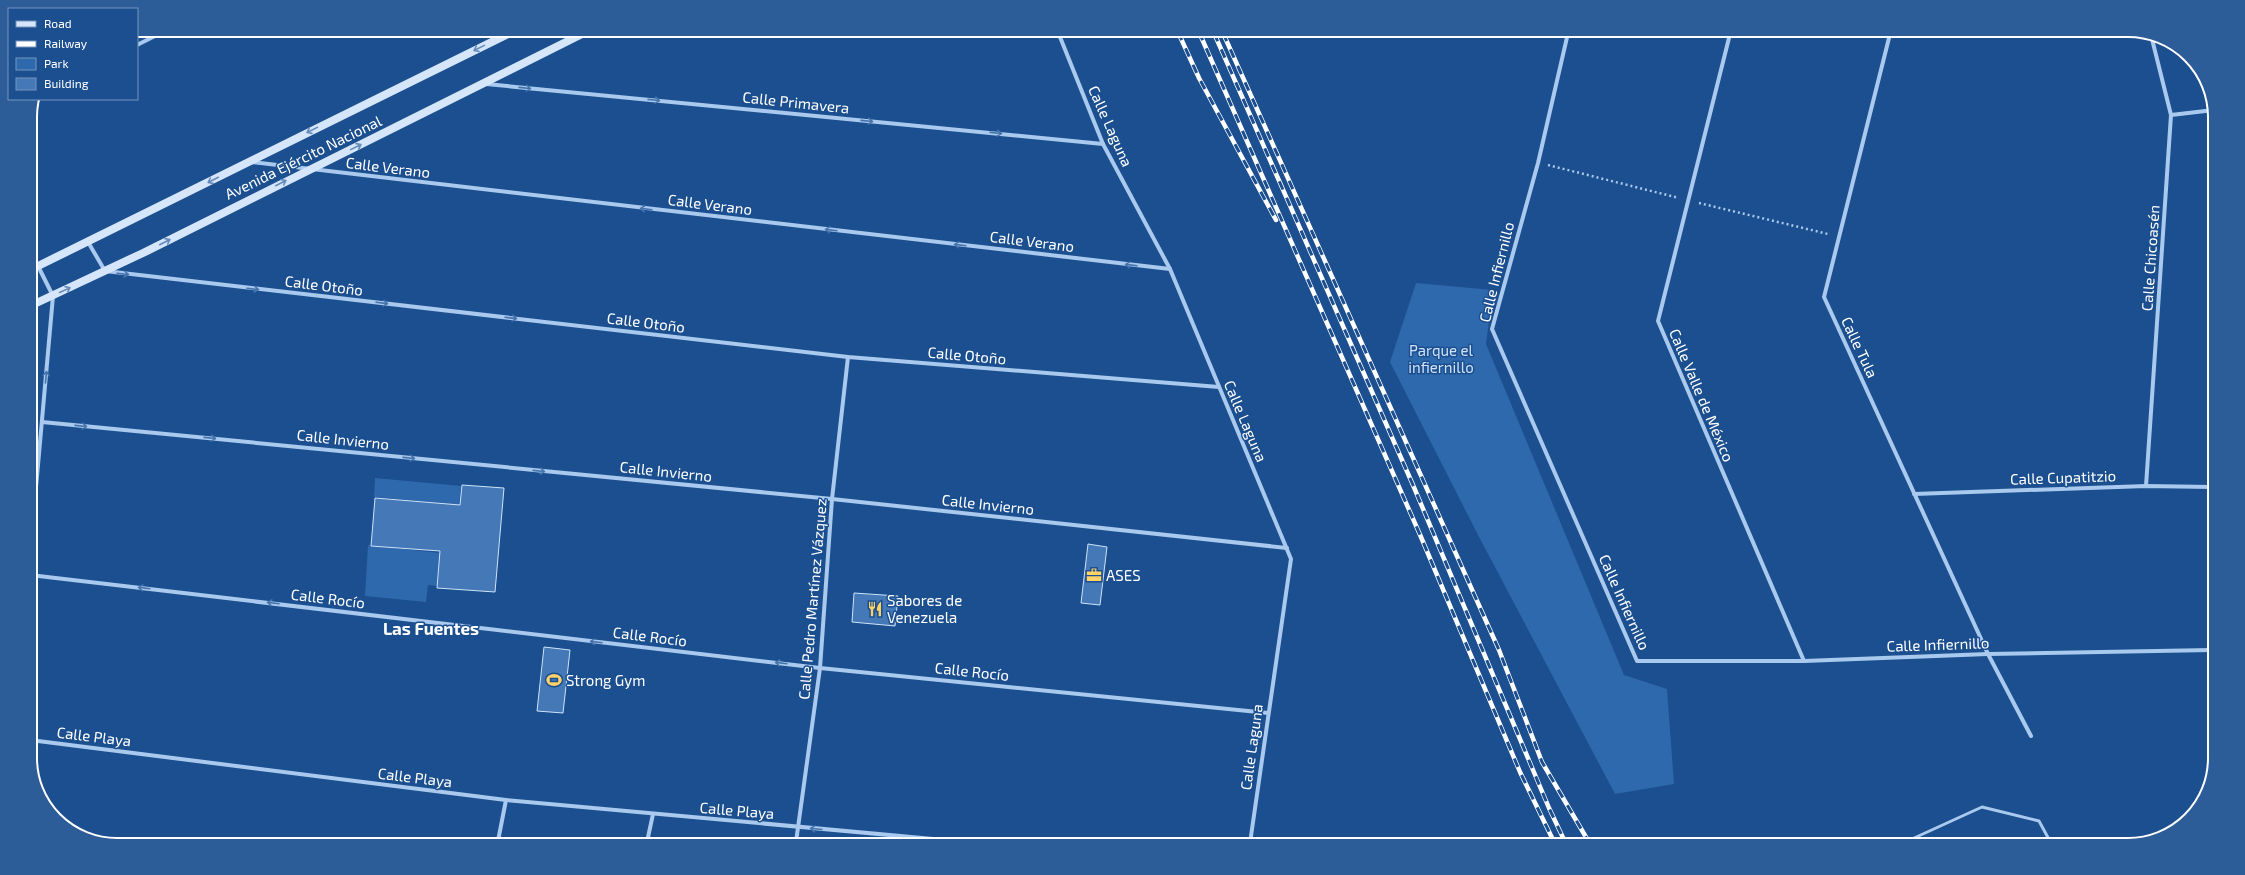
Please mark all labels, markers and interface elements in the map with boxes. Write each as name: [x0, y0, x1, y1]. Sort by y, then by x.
legend: [8, 8, 138, 100]
text: Road: [44, 16, 72, 30]
text: Railway: [44, 36, 88, 50]
one-way arrow: [473, 45, 485, 52]
text: Park: [44, 56, 69, 70]
text: Building: [44, 76, 89, 90]
street label: Calle Laguna: [1085, 83, 1137, 169]
one-way arrow: [518, 84, 531, 91]
street label: Calle Primavera: [742, 87, 850, 117]
one-way arrow: [647, 96, 660, 104]
street label: Avenida Ejército Nacional: [222, 111, 385, 204]
one-way arrow: [860, 117, 873, 124]
one-way arrow: [306, 127, 318, 134]
one-way arrow: [989, 130, 1002, 137]
one-way arrow: [350, 143, 362, 150]
street label: Calle Verano: [345, 153, 431, 181]
one-way arrow: [207, 176, 219, 184]
one-way arrow: [275, 179, 287, 187]
street label: Calle Verano: [667, 190, 753, 218]
street label: Calle Chicoasén: [2137, 204, 2163, 312]
one-way arrow: [640, 205, 653, 213]
street label: Calle Infiernillo: [1475, 220, 1517, 324]
one-way arrow: [825, 226, 838, 234]
street label: Calle Verano: [989, 227, 1075, 255]
one-way arrow: [159, 238, 171, 245]
one-way arrow: [954, 241, 967, 249]
one-way arrow: [1125, 261, 1138, 269]
one-way arrow: [117, 270, 130, 277]
street label: Calle Otoño: [284, 271, 364, 299]
one-way arrow: [246, 285, 259, 292]
one-way arrow: [59, 286, 71, 293]
one-way arrow: [375, 300, 388, 307]
street label: Calle Otoño: [606, 308, 686, 336]
street label: Calle Tula: [1838, 314, 1882, 380]
one-way arrow: [504, 315, 517, 322]
street label: Calle Valle de México: [1666, 326, 1738, 464]
park label: Parque el infiernillo: [1408, 341, 1474, 376]
street label: Calle Otoño: [927, 343, 1007, 367]
one-way arrow: [42, 371, 50, 384]
street label: Calle Laguna: [1221, 377, 1271, 465]
one-way arrow: [74, 422, 87, 429]
street label: Calle Invierno: [296, 425, 390, 453]
one-way arrow: [203, 435, 216, 442]
one-way arrow: [403, 454, 416, 462]
street label: Calle Invierno: [619, 457, 713, 485]
street label: Calle Cupatitzio: [2010, 466, 2116, 488]
one-way arrow: [532, 467, 545, 474]
street label: Calle Invierno: [941, 490, 1035, 518]
street label: Calle Pedro Martínez Vázquez: [794, 498, 830, 700]
street label: Calle Infiernillo: [1596, 551, 1654, 653]
office icon: ASES: [1085, 566, 1103, 584]
place label: ASES: [1106, 566, 1141, 584]
one-way arrow: [137, 584, 150, 592]
street label: Calle Rocío: [290, 585, 366, 611]
place label: Sabores de Venezuela: [887, 591, 962, 626]
one-way arrow: [267, 600, 280, 607]
restaurant icon: Sabores de Venezuela: [866, 600, 884, 618]
district label: Las Fuentes: [383, 618, 479, 638]
street label: Calle Rocío: [612, 623, 688, 649]
street label: Calle Infiernillo: [1886, 633, 1990, 655]
one-way arrow: [590, 638, 603, 645]
street label: Calle Rocío: [934, 658, 1010, 684]
one-way arrow: [775, 660, 788, 667]
sports icon: Strong Gym: [545, 671, 563, 689]
place label: Strong Gym: [566, 671, 645, 689]
street label: Calle Laguna: [1236, 703, 1266, 791]
street label: Calle Playa: [56, 723, 132, 749]
street label: Calle Playa: [377, 764, 453, 790]
street label: Calle Playa: [699, 798, 775, 822]
one-way arrow: [810, 825, 823, 833]

